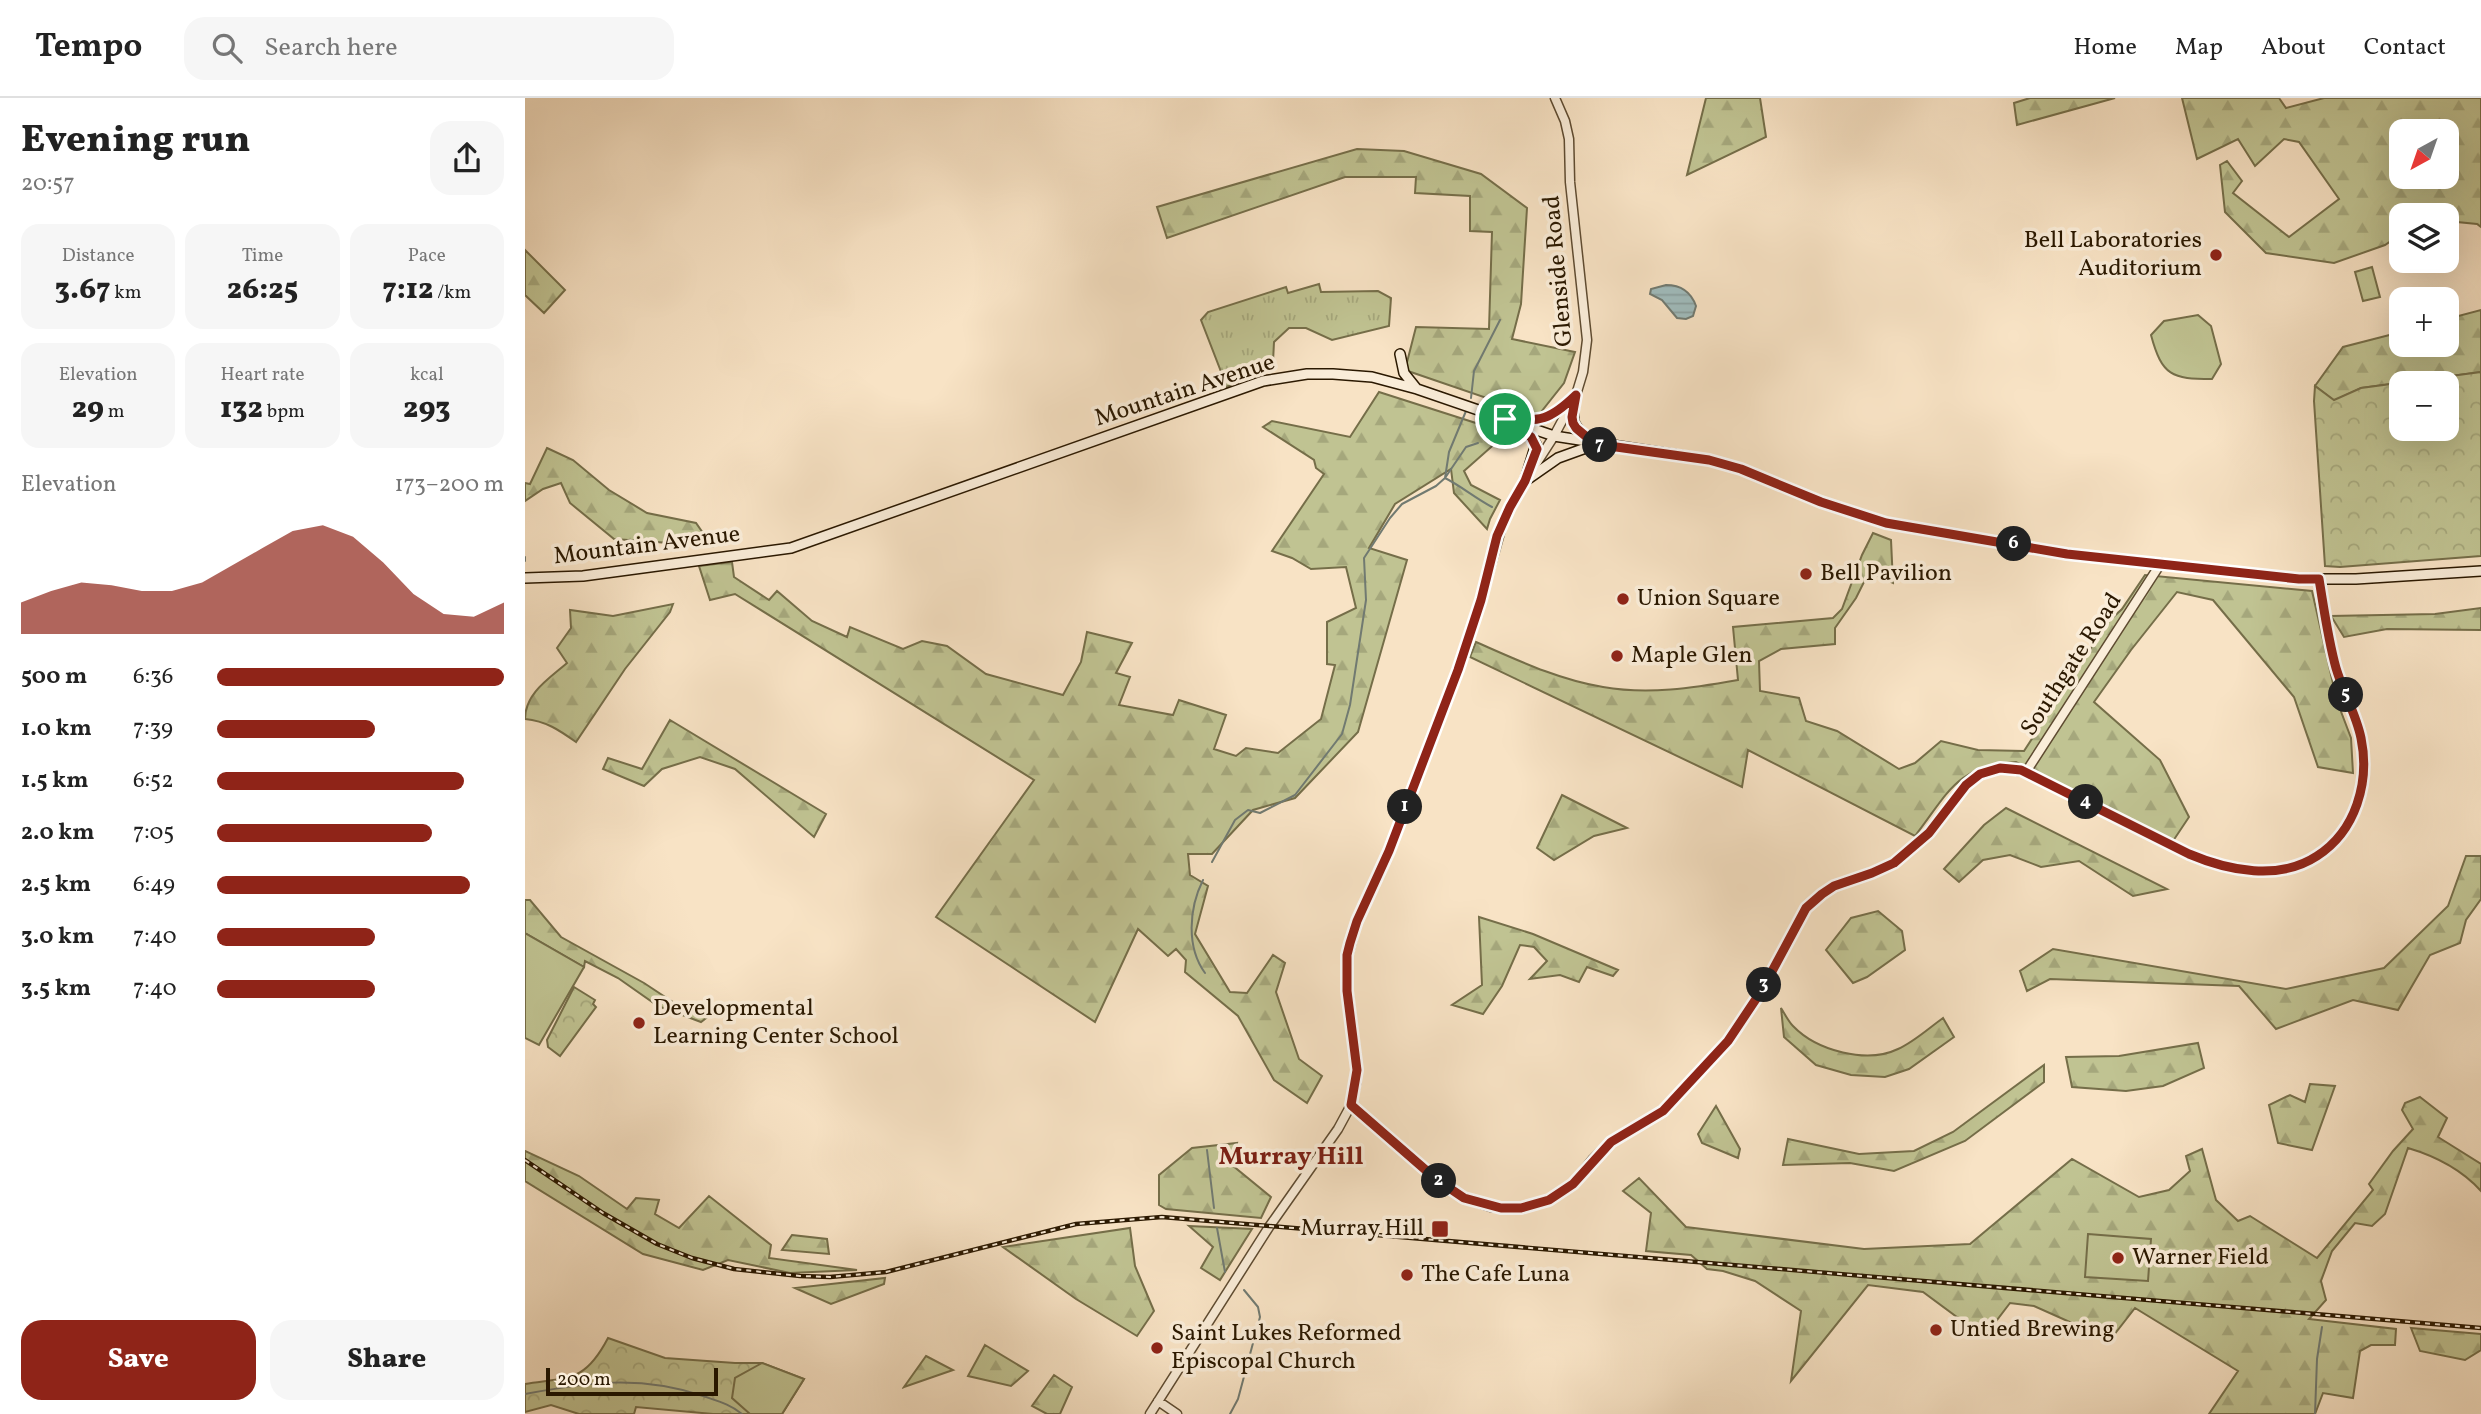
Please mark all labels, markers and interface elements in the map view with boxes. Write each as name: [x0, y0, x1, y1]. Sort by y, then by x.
search box: [184, 17, 674, 80]
text: Tempo: [35, 25, 142, 71]
icon: search: [208, 29, 246, 67]
text: Search here: [264, 30, 398, 66]
text: Home: [2073, 31, 2137, 65]
text: Map: [2175, 31, 2223, 65]
text: About: [2261, 31, 2326, 65]
text: Contact: [2364, 31, 2446, 65]
text: Evening run: [21, 115, 251, 168]
north arrow: [2389, 119, 2459, 189]
map controls: [2389, 119, 2459, 441]
button: share: [430, 121, 504, 195]
text: 20:57: [21, 168, 75, 200]
street label: Glenside Road: [1535, 194, 1583, 348]
button: layers: [2389, 203, 2459, 273]
place label: Bell Laboratories Auditorium: [2024, 224, 2202, 286]
text: Distance: [62, 243, 135, 269]
text: Time: [242, 243, 283, 269]
text: Pace: [408, 243, 446, 269]
marker: Bell Laboratories Auditorium: [2208, 247, 2224, 263]
text: 3.67: [55, 269, 111, 311]
text: 26:25: [227, 269, 298, 311]
text: 7:12: [382, 269, 433, 311]
text: km: [111, 280, 141, 306]
text: /km: [433, 280, 471, 306]
button: +: [2389, 287, 2459, 357]
street label: Mountain Avenue: [1090, 346, 1280, 436]
text: Elevation: [59, 362, 138, 388]
text: Heart rate: [221, 362, 304, 388]
text: kcal: [410, 362, 444, 388]
button: −: [2389, 371, 2459, 441]
text: 29: [72, 388, 104, 430]
text: 132: [220, 388, 263, 430]
text: 293: [403, 388, 451, 430]
pin: [1475, 389, 1535, 449]
text: m: [104, 399, 125, 425]
text: bpm: [263, 399, 305, 425]
icon: arrive: [1486, 400, 1524, 438]
pin: 7: [1583, 428, 1617, 462]
text: 7: [1595, 431, 1604, 457]
text: Elevation: [21, 469, 117, 501]
text: 173–200 m: [395, 469, 504, 501]
street label: Mountain Avenue: [552, 518, 742, 574]
pin: 6: [1997, 526, 2031, 562]
text: 6: [2008, 530, 2019, 556]
place label: Bell Pavilion: [1820, 557, 1952, 591]
marker: Bell Pavilion: [1798, 566, 1814, 582]
place label: Union Square: [1637, 582, 1780, 616]
street label: Southgate Road: [2013, 587, 2131, 743]
marker: Union Square: [1615, 591, 1631, 607]
place label: Maple Glen: [1631, 639, 1753, 673]
marker: Maple Glen: [1609, 648, 1625, 664]
text: 500 m: [21, 661, 87, 693]
text: 6:36: [133, 661, 174, 693]
pin: 5: [2329, 678, 2364, 712]
text: 5: [2341, 681, 2350, 707]
text: 1.0 km: [21, 713, 92, 745]
text: 7:39: [133, 713, 173, 745]
text: 1.5 km: [21, 765, 88, 797]
text: 6:52: [133, 765, 173, 797]
pin: 4: [2069, 784, 2103, 820]
text: 4: [2080, 788, 2091, 814]
pin: 1: [1387, 790, 1423, 824]
text: 1: [1401, 793, 1408, 819]
text: 2.0 km: [21, 817, 94, 849]
text: 7:05: [133, 817, 174, 849]
text: 2.5 km: [21, 869, 91, 901]
text: 6:49: [133, 869, 175, 901]
text: 3.0 km: [21, 921, 94, 953]
text: 7:40: [133, 921, 177, 953]
pin: 3: [1747, 968, 1781, 1002]
text: 3: [1759, 971, 1768, 997]
text: 3.5 km: [21, 973, 91, 1005]
text: 7:40: [133, 973, 177, 1005]
place label: Developmental Learning Center School: [653, 992, 899, 1054]
marker: Developmental Learning Center School: [631, 1015, 647, 1031]
district label: Murray Hill: [1218, 1139, 1364, 1175]
pin: 2: [1422, 1164, 1457, 1198]
text: 2: [1434, 1167, 1443, 1193]
place label: Murray Hill: [1301, 1212, 1424, 1246]
marker: Murray Hill: [1430, 1219, 1450, 1239]
place label: Warner Field: [2132, 1241, 2269, 1275]
marker: Warner Field: [2110, 1250, 2126, 1266]
place label: The Cafe Luna: [1421, 1258, 1570, 1292]
marker: The Cafe Luna: [1399, 1267, 1415, 1283]
place label: Untied Brewing: [1950, 1313, 2114, 1347]
place label: Saint Lukes Reformed Episcopal Church: [1171, 1317, 1402, 1379]
button: Save: [21, 1320, 256, 1400]
button: Share: [270, 1320, 504, 1400]
marker: Untied Brewing: [1928, 1322, 1944, 1338]
marker: Saint Lukes Reformed Episcopal Church: [1149, 1340, 1165, 1356]
scale bar: [546, 1365, 717, 1397]
text: 200 m: [557, 1367, 611, 1393]

